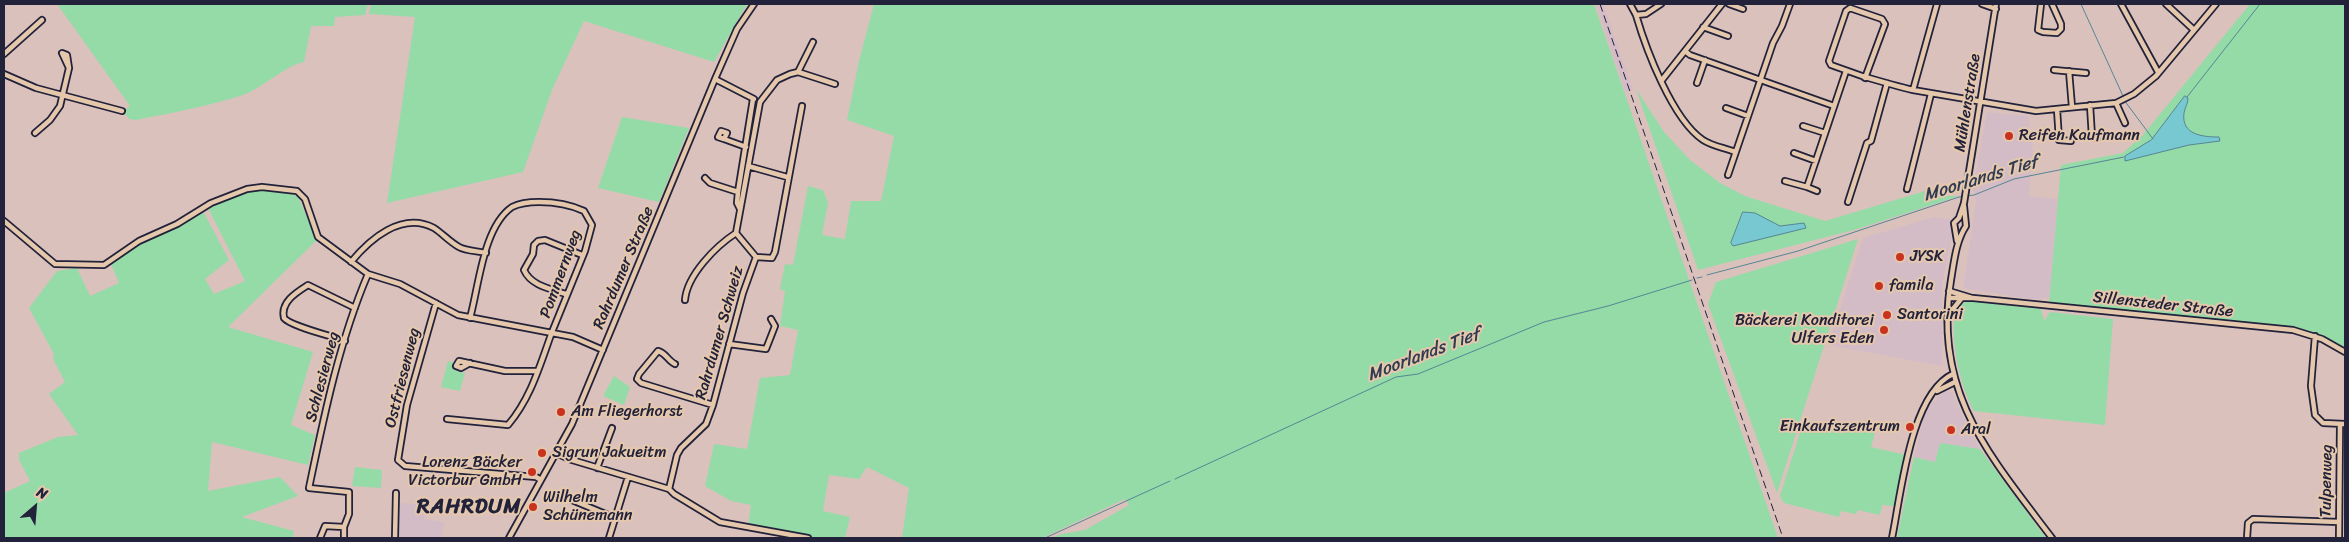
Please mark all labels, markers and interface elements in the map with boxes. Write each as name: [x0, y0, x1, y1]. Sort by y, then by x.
street label: Mühlenstraße: [1951, 53, 1985, 153]
place label: Reifen Kaufmann: [2019, 126, 2140, 146]
marker: Reifen Kaufmann: [2003, 130, 2015, 142]
water label: Moorlands Tief: [1921, 151, 2041, 207]
street label: Rahrdumer Straße: [590, 204, 658, 332]
street label: Pommernweg: [536, 227, 586, 321]
place label: JYSK: [1910, 247, 1944, 267]
marker: JYSK: [1894, 251, 1906, 263]
street label: Rahrdumer Schweiz: [692, 264, 748, 402]
place label: famila: [1889, 276, 1933, 296]
marker: famila: [1873, 280, 1885, 292]
street label: Sillensteder Straße: [2092, 288, 2234, 322]
place label: Santorini: [1897, 305, 1963, 325]
marker: Santorini: [1881, 309, 1893, 321]
place label: Bäckerei Konditorei Ulfers Eden: [1735, 311, 1874, 349]
water label: Moorlands Tief: [1365, 324, 1483, 386]
marker: Bäckerei Konditorei Ulfers Eden: [1878, 324, 1890, 336]
street label: Ostfriesenweg: [381, 326, 425, 430]
street label: Schlesierweg: [302, 330, 344, 424]
place label: Am Fliegerhorst: [571, 402, 683, 422]
marker: Am Fliegerhorst: [555, 406, 567, 418]
place label: Einkaufszentrum: [1780, 417, 1900, 437]
place label: Aral: [1961, 420, 1991, 440]
marker: Einkaufszentrum: [1904, 421, 1916, 433]
marker: Aral: [1945, 424, 1957, 436]
place label: Sigrun Jakueitm: [552, 443, 667, 463]
street label: Tulpenweg: [2317, 444, 2337, 518]
marker: Sigrun Jakueitm: [536, 447, 548, 459]
place label: Lorenz Bäcker Victorbur GmbH: [408, 453, 522, 491]
marker: Lorenz Bäcker Victorbur GmbH: [526, 466, 538, 478]
text: N: [32, 480, 52, 507]
north arrow: [10, 482, 60, 532]
place label: Wilhelm Schünemann: [543, 488, 633, 526]
district label: RAHRDUM: [416, 495, 522, 521]
marker: Wilhelm Schünemann: [527, 501, 539, 513]

